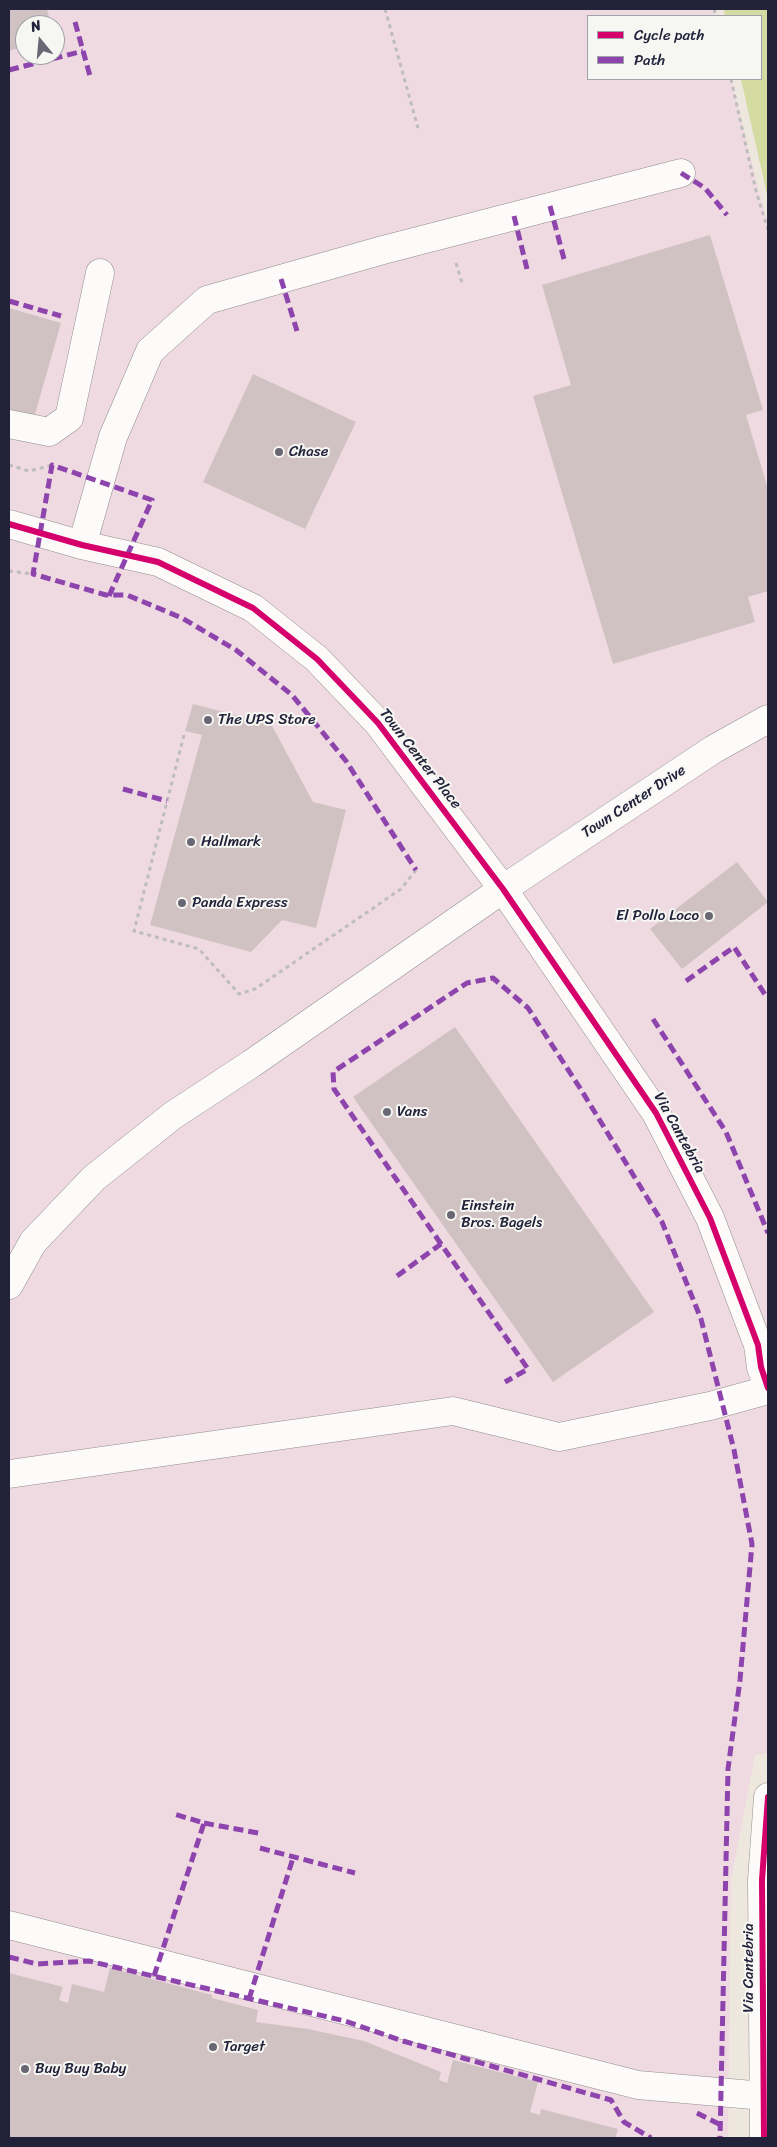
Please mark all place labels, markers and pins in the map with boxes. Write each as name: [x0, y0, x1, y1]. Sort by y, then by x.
place label: Chase: [289, 443, 328, 461]
marker: Chase: [273, 446, 285, 458]
place label: The UPS Store: [218, 711, 316, 729]
marker: The UPS Store: [202, 714, 214, 726]
place label: Hallmark: [201, 833, 261, 851]
marker: Hallmark: [185, 836, 197, 848]
place label: Panda Express: [192, 894, 288, 912]
marker: Panda Express: [176, 897, 188, 909]
place label: El Pollo Loco: [616, 907, 699, 925]
marker: El Pollo Loco: [703, 910, 715, 922]
place label: Vans: [397, 1103, 427, 1121]
marker: Vans: [381, 1106, 393, 1118]
place label: Einstein Bros. Bagels: [461, 1197, 542, 1232]
marker: Einstein Bros. Bagels: [445, 1209, 457, 1221]
place label: Target: [223, 2038, 265, 2056]
marker: Target: [207, 2041, 219, 2053]
place label: Buy Buy Baby: [35, 2060, 126, 2078]
marker: Buy Buy Baby: [19, 2063, 31, 2075]

